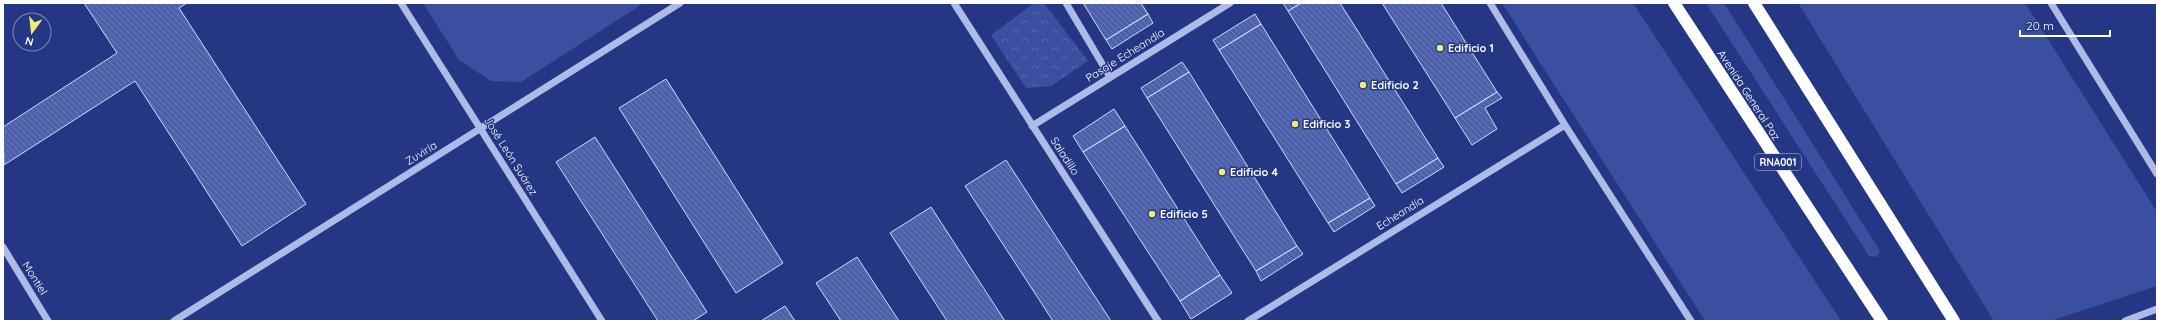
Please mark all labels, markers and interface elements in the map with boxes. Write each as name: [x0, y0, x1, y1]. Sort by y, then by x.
north arrow: [12, 12, 52, 52]
scale bar: [2020, 12, 2110, 38]
text: 20 m: [2026, 18, 2054, 33]
street label: Pasaje Echeandía: [1083, 25, 1167, 85]
text: N: [24, 34, 35, 49]
place label: Edificio 1: [1448, 41, 1494, 55]
marker: Edificio 1: [1435, 43, 1445, 53]
street label: Avenida General Paz: [1715, 47, 1783, 143]
place label: Edificio 2: [1371, 78, 1419, 92]
marker: Edificio 2: [1358, 80, 1368, 90]
street label: José León Suárez: [481, 114, 541, 198]
place label: Edificio 3: [1303, 117, 1350, 131]
marker: Edificio 3: [1290, 119, 1300, 129]
street label: Saladillo: [1048, 134, 1083, 178]
street label: Zuviría: [403, 138, 439, 168]
road number: RNA001: [1755, 154, 1801, 170]
place label: Edificio 4: [1230, 165, 1278, 179]
marker: Edificio 4: [1217, 167, 1227, 177]
street label: Echeandía: [1374, 193, 1426, 233]
place label: Edificio 5: [1160, 207, 1208, 221]
marker: Edificio 5: [1147, 209, 1157, 219]
street label: Montiel: [19, 259, 51, 297]

